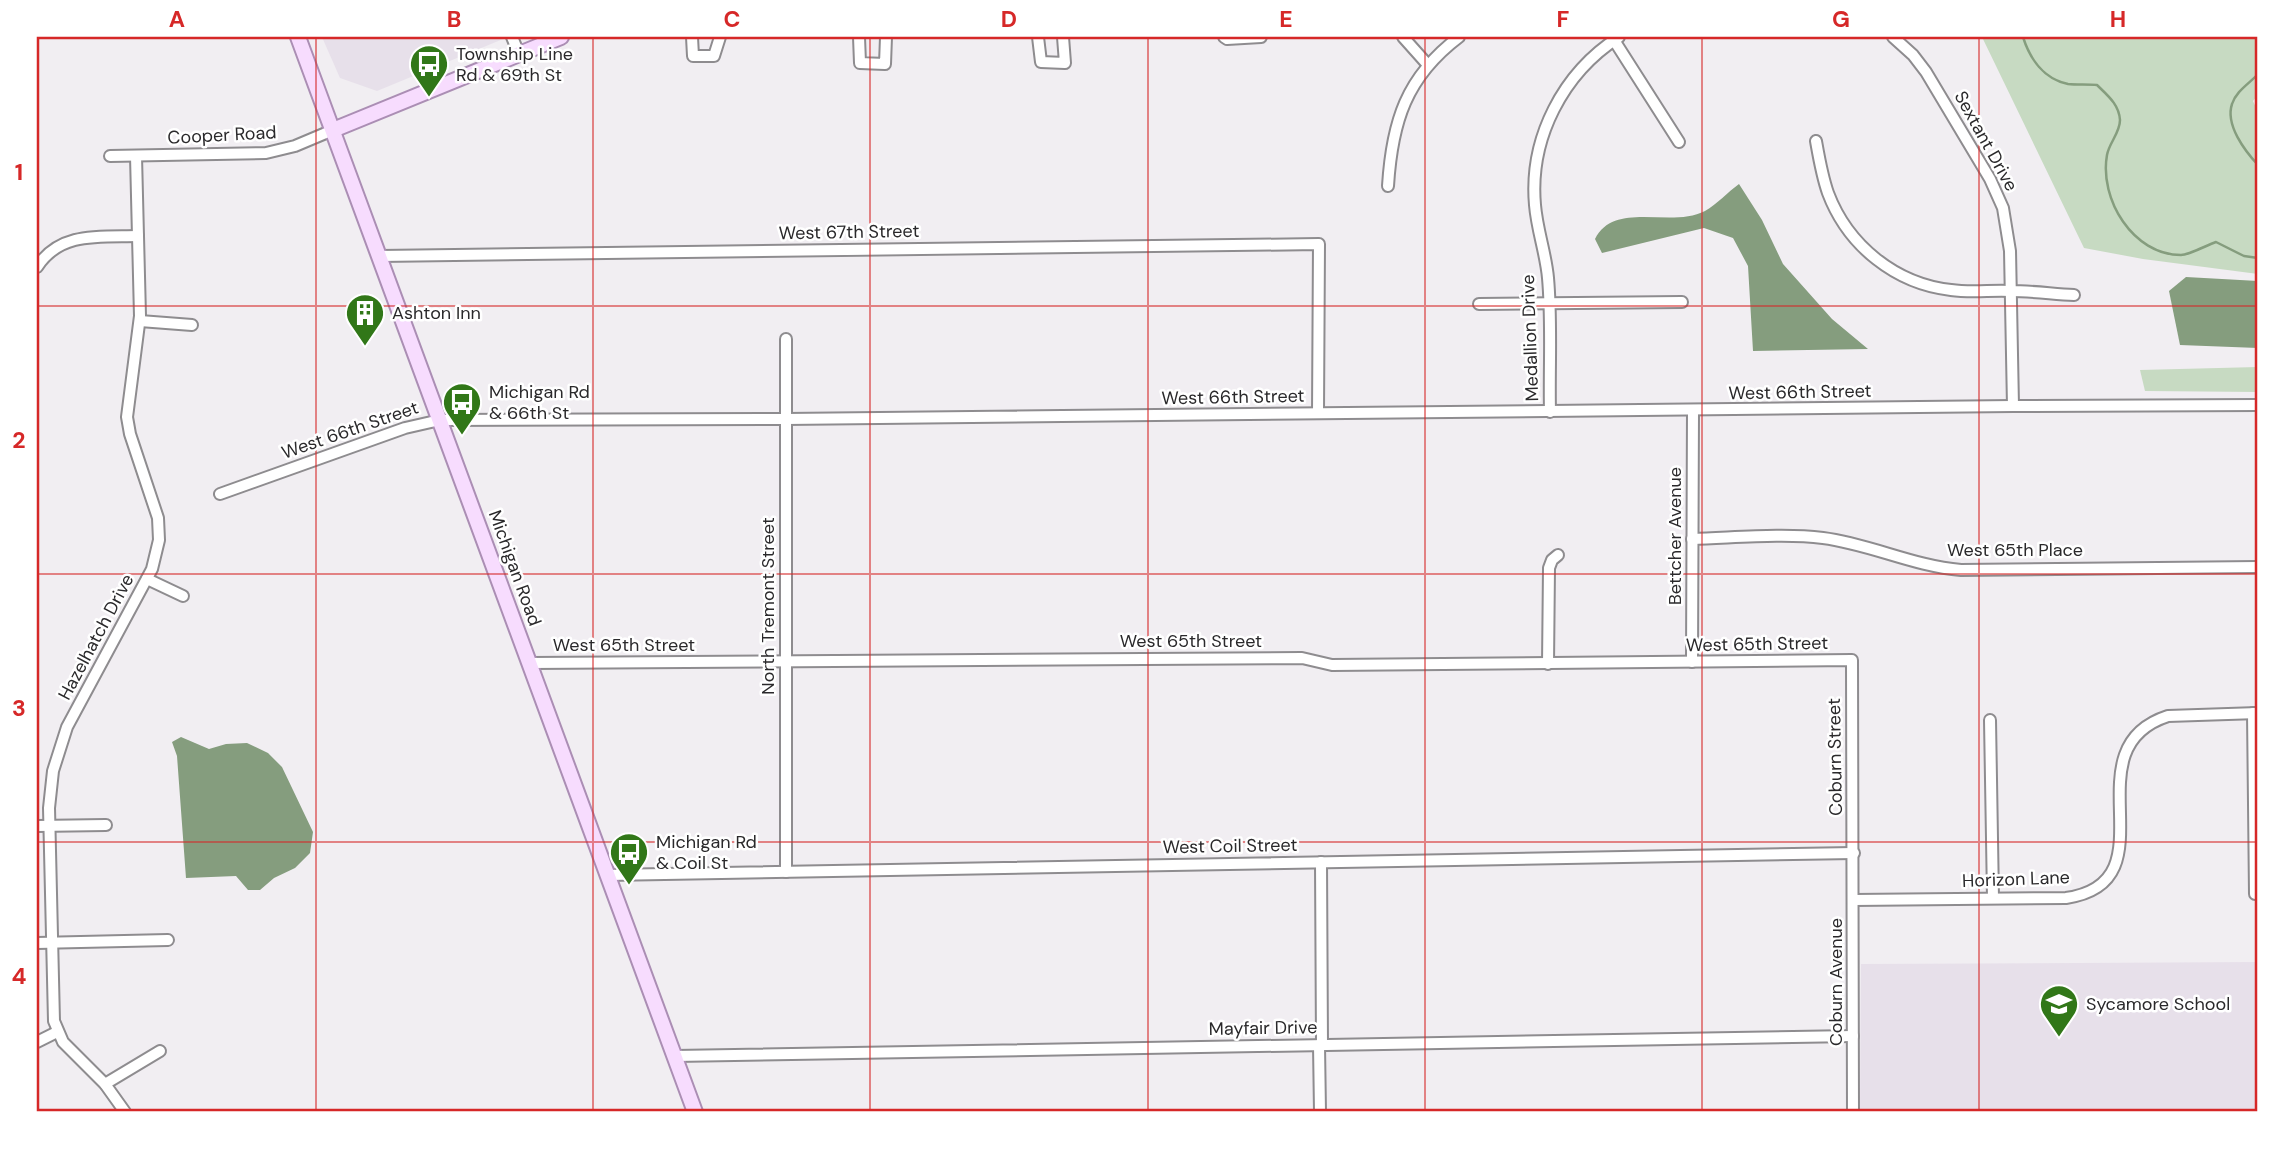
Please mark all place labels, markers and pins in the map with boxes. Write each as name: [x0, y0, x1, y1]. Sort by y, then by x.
place label: Township Line Rd & 69th St: [456, 42, 573, 87]
bus stop icon: Township Line Rd & 69th St: [408, 43, 450, 98]
building icon: Ashton Inn: [344, 292, 386, 347]
place label: Ashton Inn: [392, 301, 481, 325]
place label: Michigan Rd & 66th St: [489, 380, 590, 425]
bus stop icon: Michigan Rd & 66th St: [441, 381, 483, 436]
place label: Michigan Rd & Coil St: [656, 830, 757, 875]
bus stop icon: Michigan Rd & Coil St: [608, 831, 650, 886]
school or university icon: Sycamore School: [2038, 983, 2080, 1038]
place label: Sycamore School: [2086, 992, 2230, 1016]

